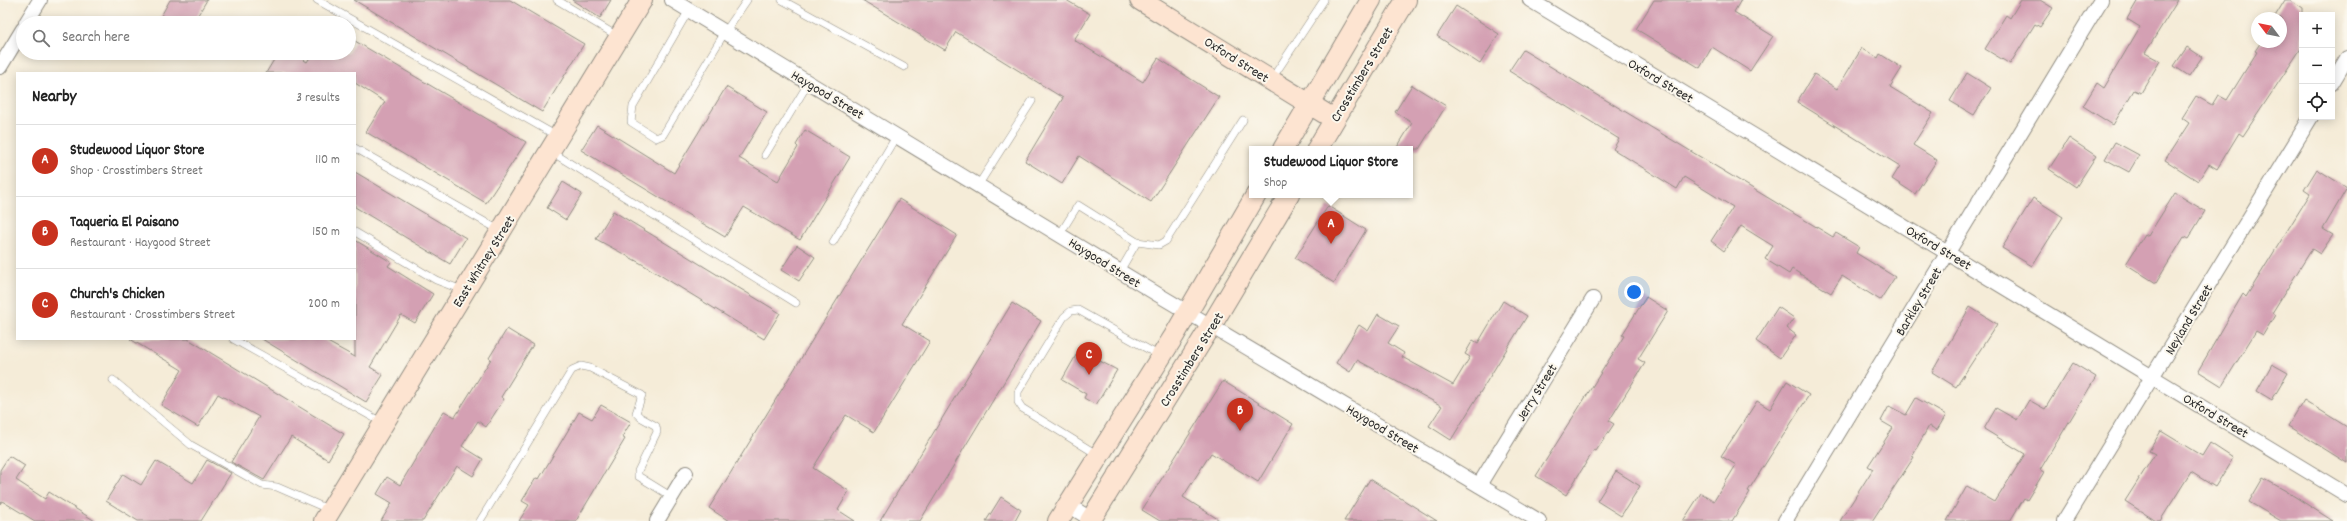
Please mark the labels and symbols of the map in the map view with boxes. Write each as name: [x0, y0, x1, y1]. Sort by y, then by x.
north arrow: [2251, 12, 2287, 48]
street label: Crosstimbers Street: [1326, 24, 1399, 126]
street label: Oxford Street: [1200, 33, 1272, 89]
street label: Oxford Street: [1623, 54, 1697, 109]
street label: Haygood Street: [787, 66, 867, 125]
pin: A: [1318, 211, 1344, 244]
street label: East Whitney Street: [448, 212, 521, 312]
street label: Oxford Street: [1901, 221, 1975, 276]
street label: Haygood Street: [1064, 234, 1144, 294]
street label: Barkley Street: [1891, 264, 1948, 340]
street label: Neyland Street: [2161, 281, 2219, 359]
your location: [1624, 282, 1644, 302]
street label: Crosstimbers Street: [1156, 309, 1230, 411]
pin: C: [1076, 342, 1102, 375]
street label: Jerry Street: [1512, 360, 1563, 426]
street label: Oxford Street: [2178, 389, 2252, 444]
pin: B: [1227, 398, 1253, 431]
street label: Haygood Street: [1342, 400, 1422, 459]

